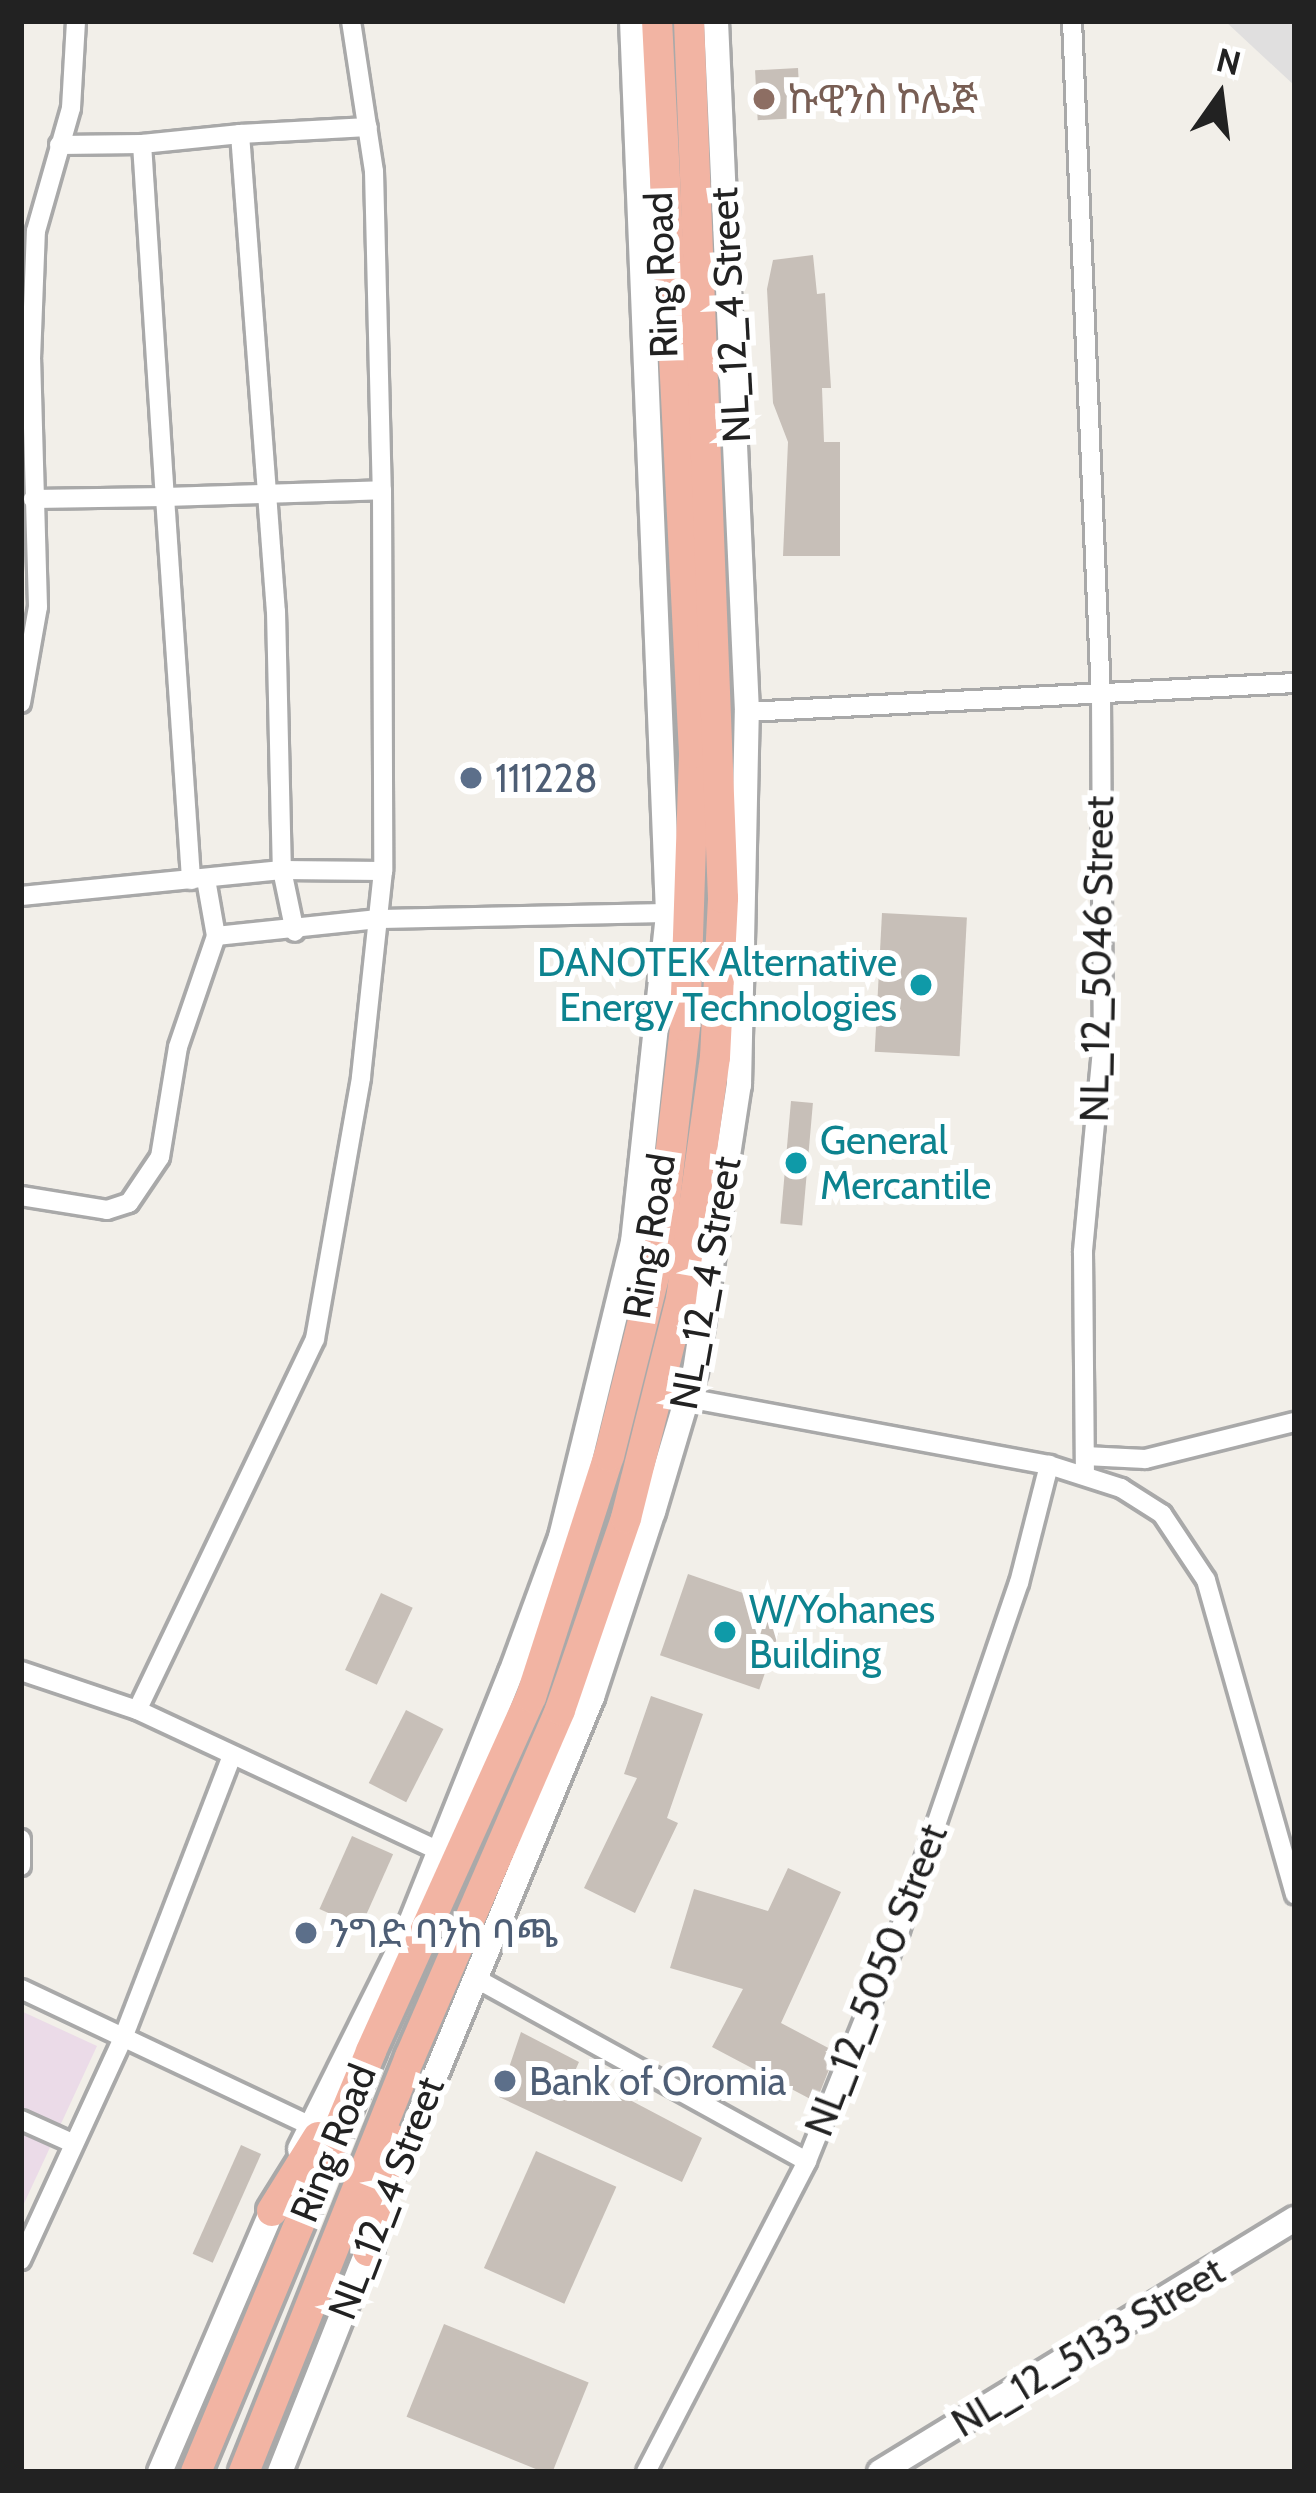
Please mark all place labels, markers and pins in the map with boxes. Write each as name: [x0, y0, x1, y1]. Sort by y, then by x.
place label: ኩዊንስ ኮሌጅ: [788, 76, 978, 122]
marker: ኩዊንስ ኮሌጅ: [751, 86, 777, 112]
place label: 111228: [495, 755, 598, 801]
marker: 111228: [458, 765, 484, 791]
place label: DANOTEK Alternative Energy Technologies: [537, 940, 897, 1031]
marker: DANOTEK Alternative Energy Technologies: [908, 972, 934, 998]
place label: General Mercantile: [820, 1118, 991, 1209]
marker: General Mercantile: [783, 1150, 809, 1176]
place label: W/Yohanes Building: [749, 1587, 935, 1678]
marker: W/Yohanes Building: [712, 1619, 738, 1645]
place label: ንግድ ባንከ ባጫ: [330, 1910, 558, 1956]
marker: ንግድ ባንከ ባጫ: [293, 1920, 319, 1946]
place label: Bank of Oromia: [529, 2058, 786, 2104]
marker: Bank of Oromia: [492, 2068, 518, 2094]

